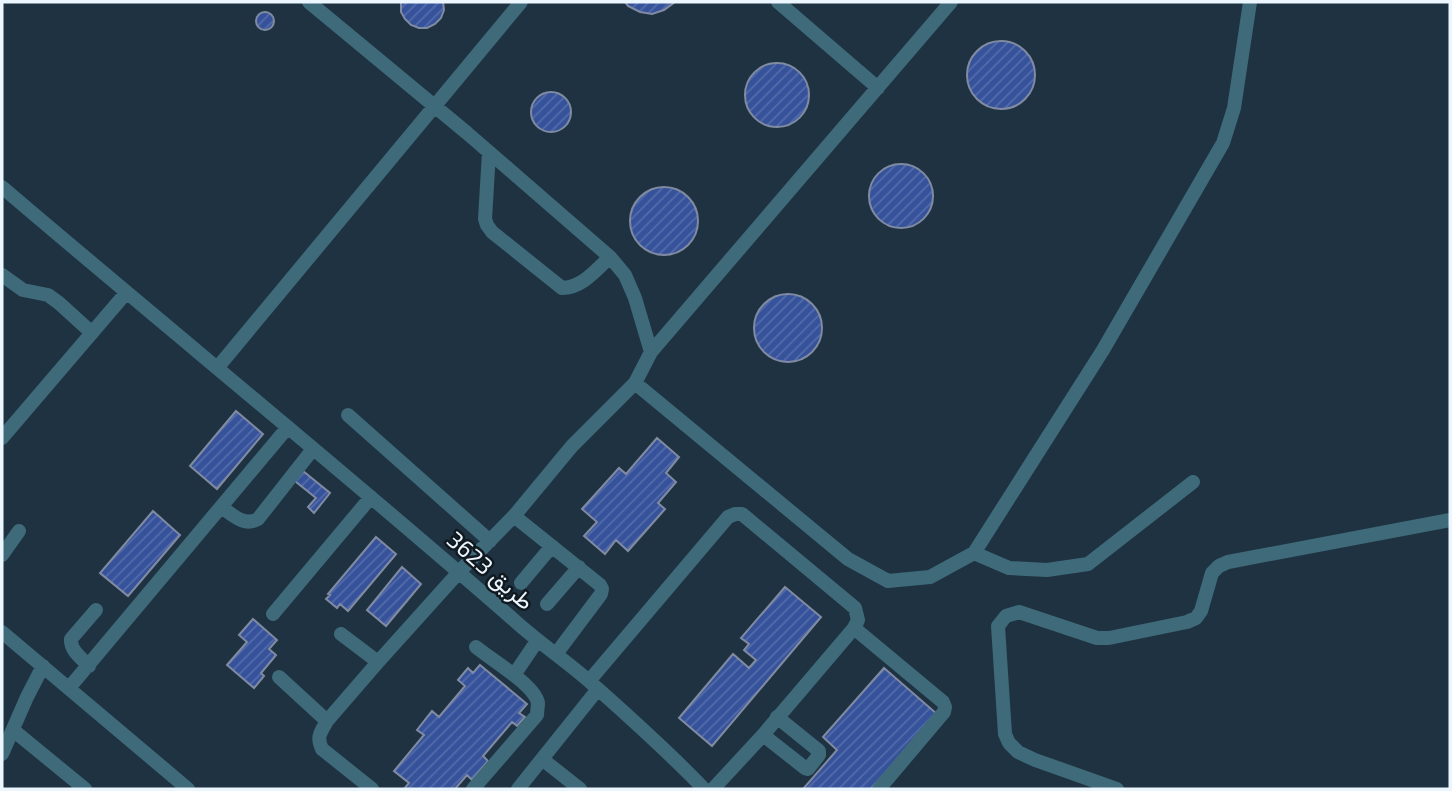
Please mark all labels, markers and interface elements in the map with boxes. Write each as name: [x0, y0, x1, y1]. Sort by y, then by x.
street label: طريق 3623: [441, 525, 540, 617]

